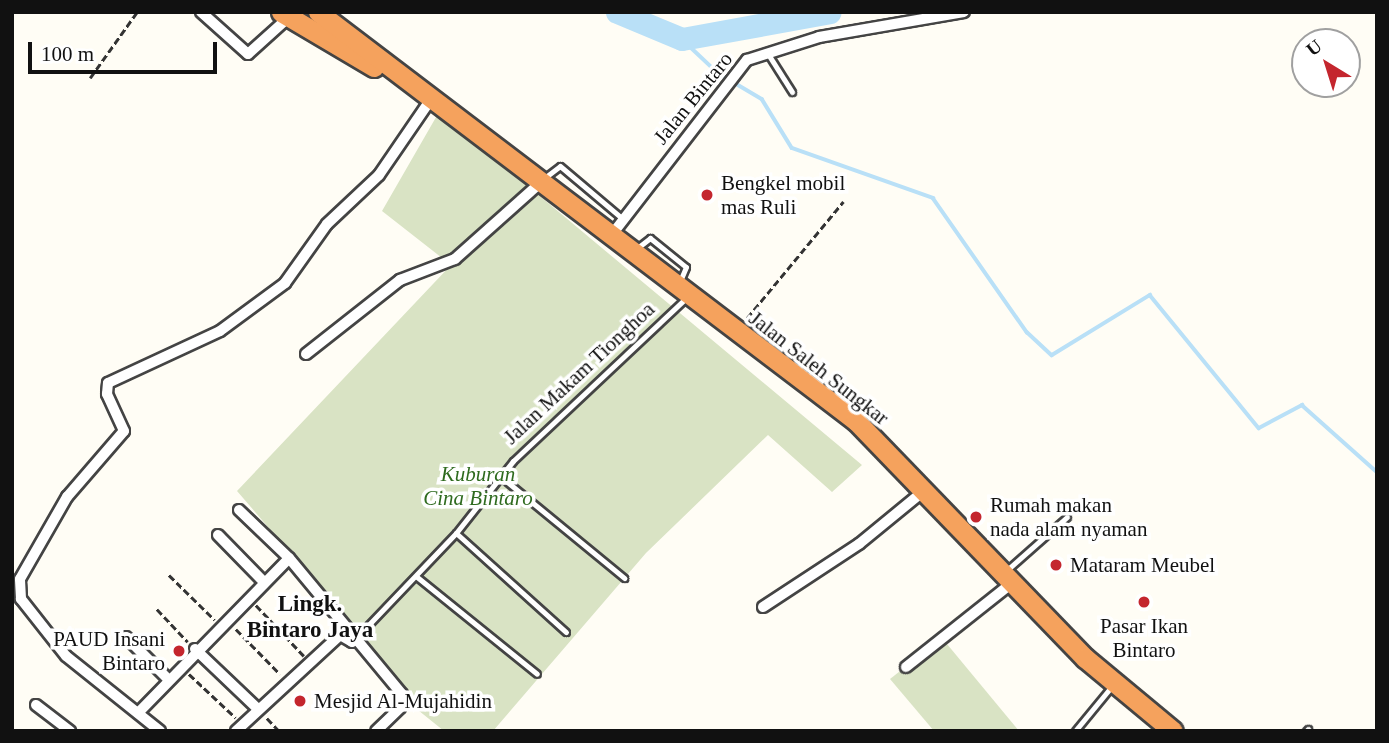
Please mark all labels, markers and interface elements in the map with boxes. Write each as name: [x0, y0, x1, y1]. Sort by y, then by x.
scale bar: [32, 28, 220, 72]
north arrow: [1291, 28, 1361, 98]
text: U: [1302, 35, 1326, 60]
text: 100 m: [41, 42, 94, 66]
street label: Jalan Bintaro: [648, 47, 738, 149]
place label: Bengkel mobil mas Ruli: [721, 170, 845, 220]
marker: Bengkel mobil mas Ruli: [699, 187, 715, 203]
street label: Jalan Makam Tionghoa: [498, 296, 660, 450]
street label: Jalan Saleh Sungkar: [744, 306, 894, 430]
park label: Kuburan Cina Bintaro: [423, 461, 533, 511]
place label: Rumah makan nada alam nyaman: [990, 492, 1147, 542]
marker: Rumah makan nada alam nyaman: [968, 509, 984, 525]
place label: Mataram Meubel: [1070, 552, 1215, 578]
marker: Mataram Meubel: [1048, 557, 1064, 573]
district label: Lingk. Bintaro Jaya: [247, 590, 373, 644]
marker: Pasar Ikan Bintaro: [1136, 594, 1152, 610]
place label: Pasar Ikan Bintaro: [1100, 613, 1188, 663]
place label: PAUD Insani Bintaro: [53, 626, 165, 676]
marker: PAUD Insani Bintaro: [171, 643, 187, 659]
place label: Mesjid Al-Mujahidin: [314, 688, 493, 714]
marker: Mesjid Al-Mujahidin: [292, 693, 308, 709]

